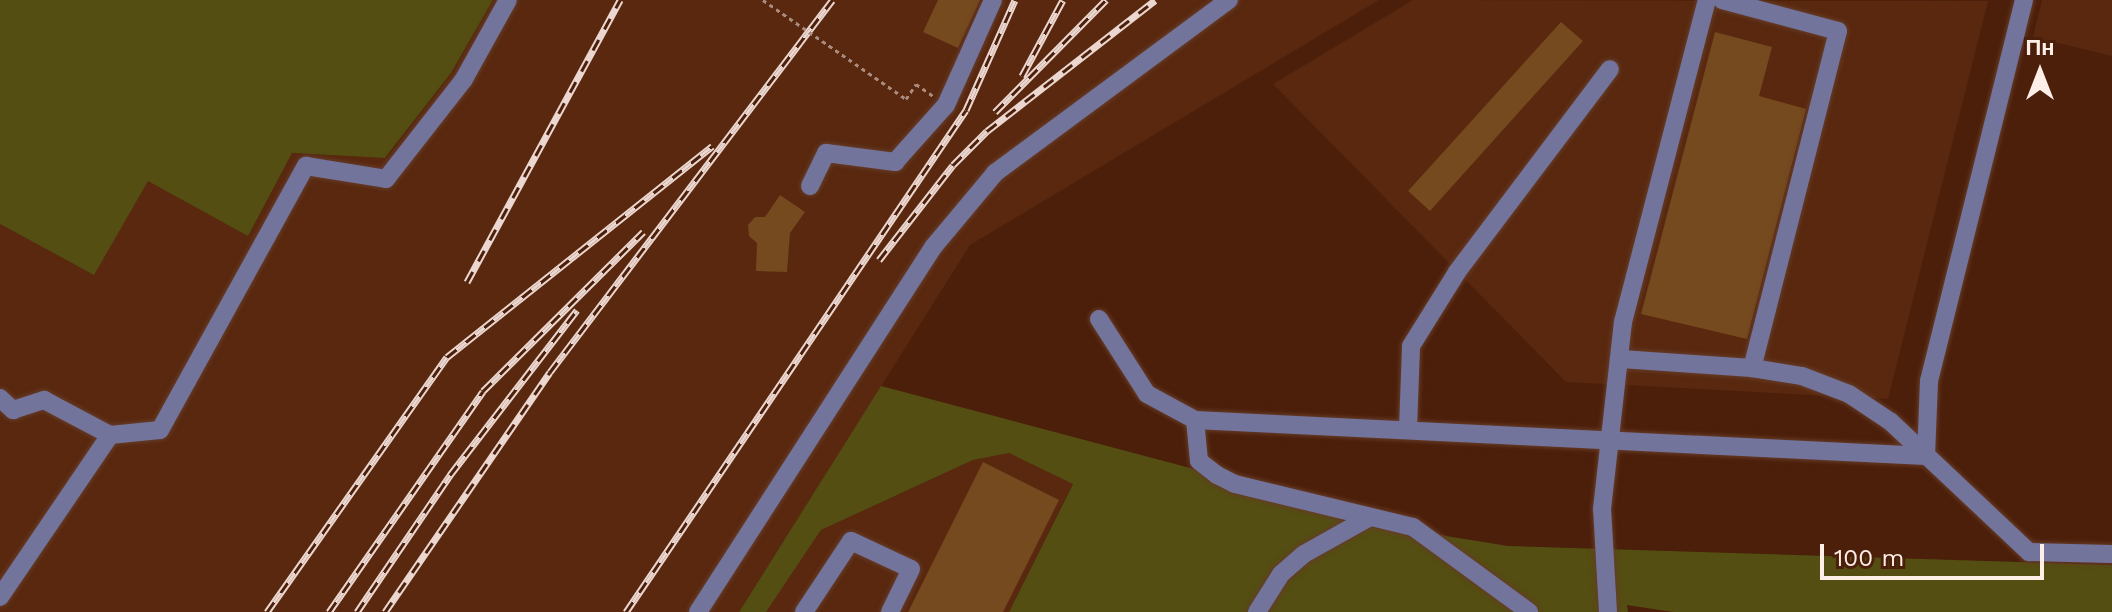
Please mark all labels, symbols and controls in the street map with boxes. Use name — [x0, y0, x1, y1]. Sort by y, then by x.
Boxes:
north arrow — [2000, 32, 2080, 112]
text: Пн — [2025, 35, 2055, 60]
scale bar — [1824, 528, 2048, 578]
text: 100 m — [1834, 544, 1904, 572]

